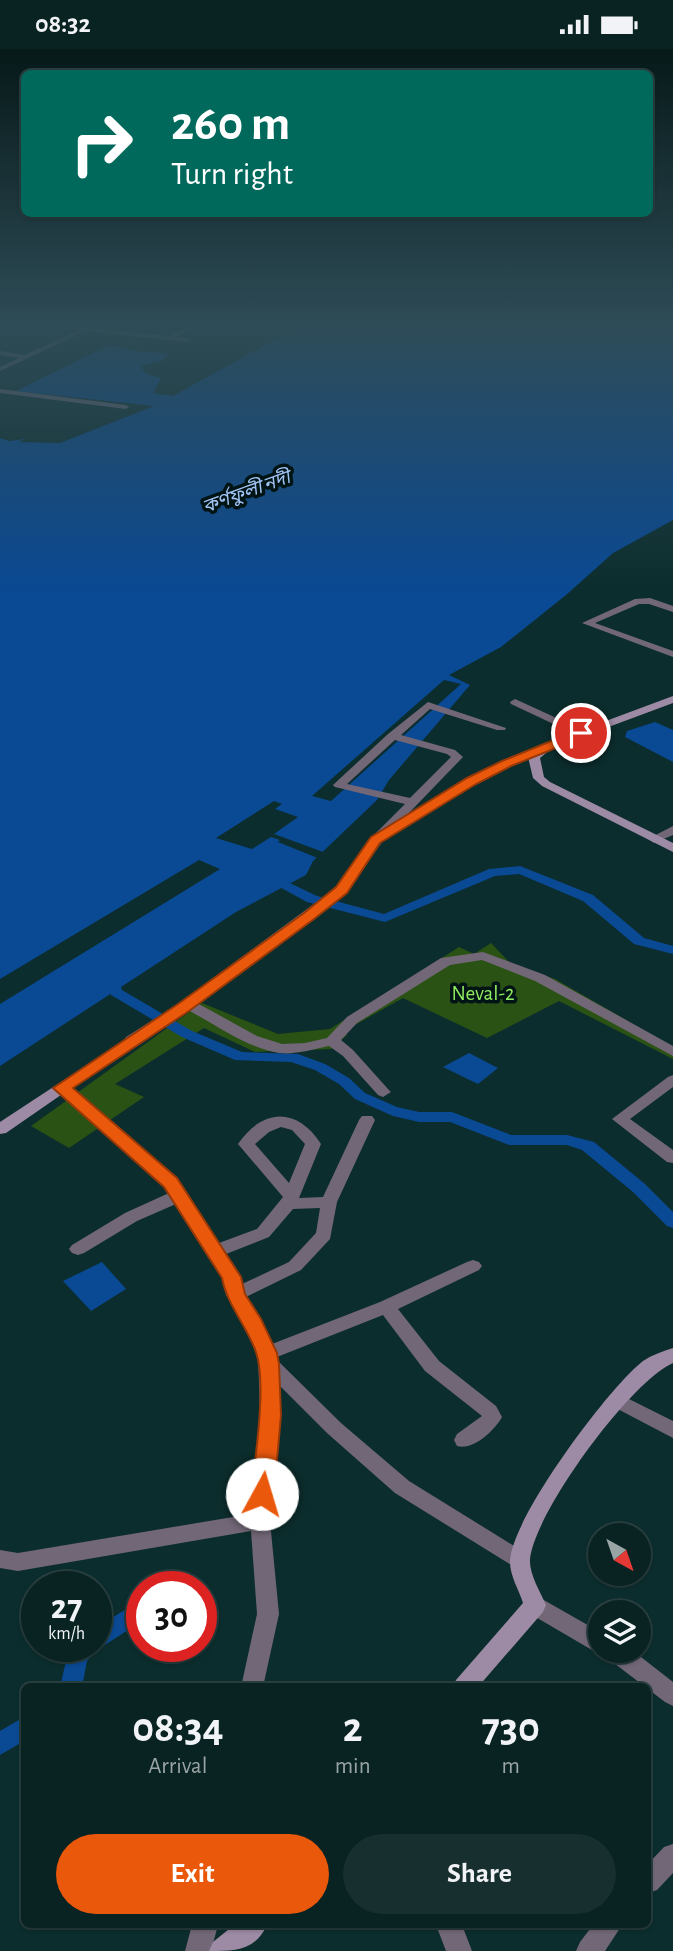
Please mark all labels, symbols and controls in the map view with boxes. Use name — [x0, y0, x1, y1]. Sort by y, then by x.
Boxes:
text: 08:32 — [35, 11, 91, 37]
icon: right — [56, 98, 147, 189]
text: 260 m — [171, 100, 290, 149]
text: Turn right — [171, 158, 293, 190]
water label: কর্ণফুলী নদী — [199, 464, 297, 518]
pin — [551, 703, 611, 763]
icon: arrive — [562, 714, 600, 752]
park label: Neval-2 — [451, 983, 515, 1004]
position arrow — [225, 1457, 299, 1531]
north arrow — [588, 1523, 651, 1585]
map controls — [588, 1523, 651, 1663]
speed limit sign: 30 — [126, 1571, 217, 1662]
text: 27 — [51, 1590, 82, 1625]
button: layers — [588, 1600, 651, 1663]
text: km/h — [48, 1625, 85, 1643]
text: 08:34 — [132, 1707, 224, 1749]
text: 2 — [343, 1707, 363, 1749]
text: 730 — [482, 1707, 540, 1749]
text: Arrival — [148, 1755, 207, 1778]
text: min — [335, 1755, 371, 1778]
text: m — [502, 1755, 520, 1778]
button: Exit — [56, 1834, 329, 1914]
button: Share — [343, 1834, 616, 1914]

